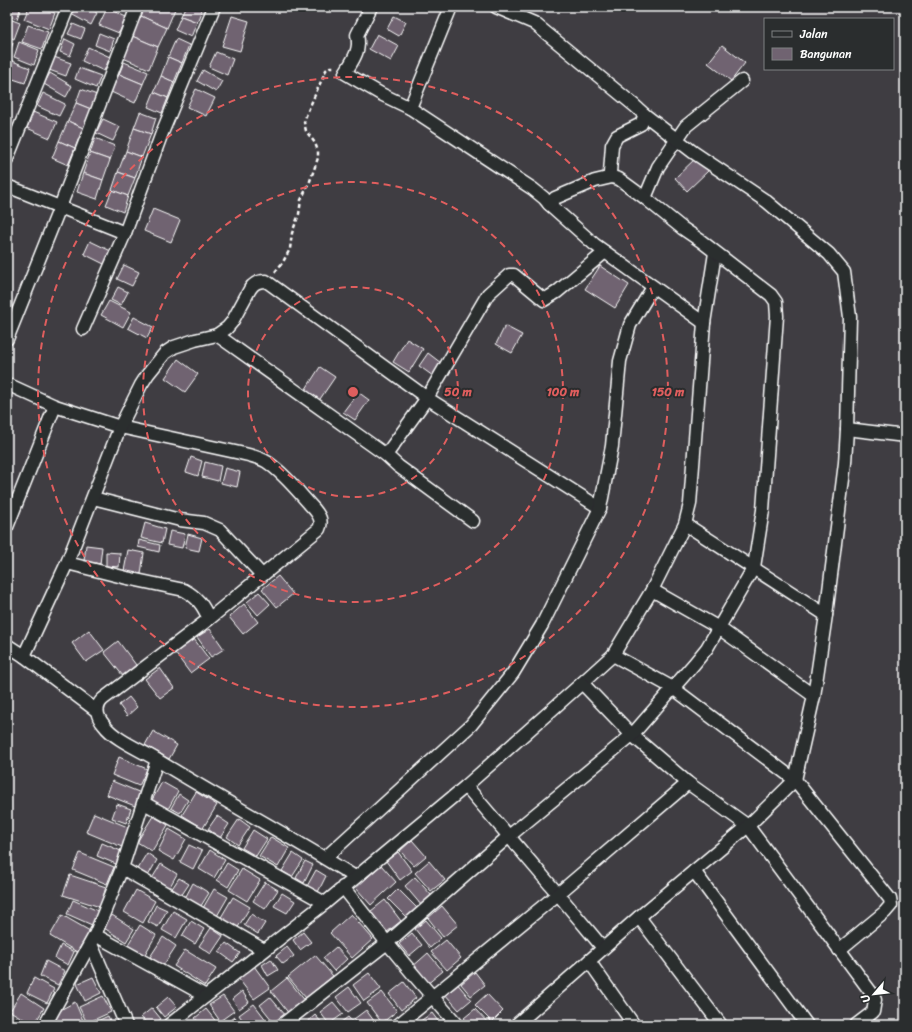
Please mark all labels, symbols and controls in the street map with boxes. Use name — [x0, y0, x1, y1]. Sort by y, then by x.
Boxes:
legend — [764, 18, 894, 70]
text: Jalan — [799, 23, 828, 45]
text: Bangunan — [800, 43, 852, 65]
text: 50 m — [444, 381, 472, 403]
text: 100 m — [547, 381, 580, 403]
text: 150 m — [652, 381, 685, 403]
centre of rings — [346, 385, 360, 399]
north arrow — [854, 974, 894, 1014]
text: U — [855, 990, 876, 1006]

